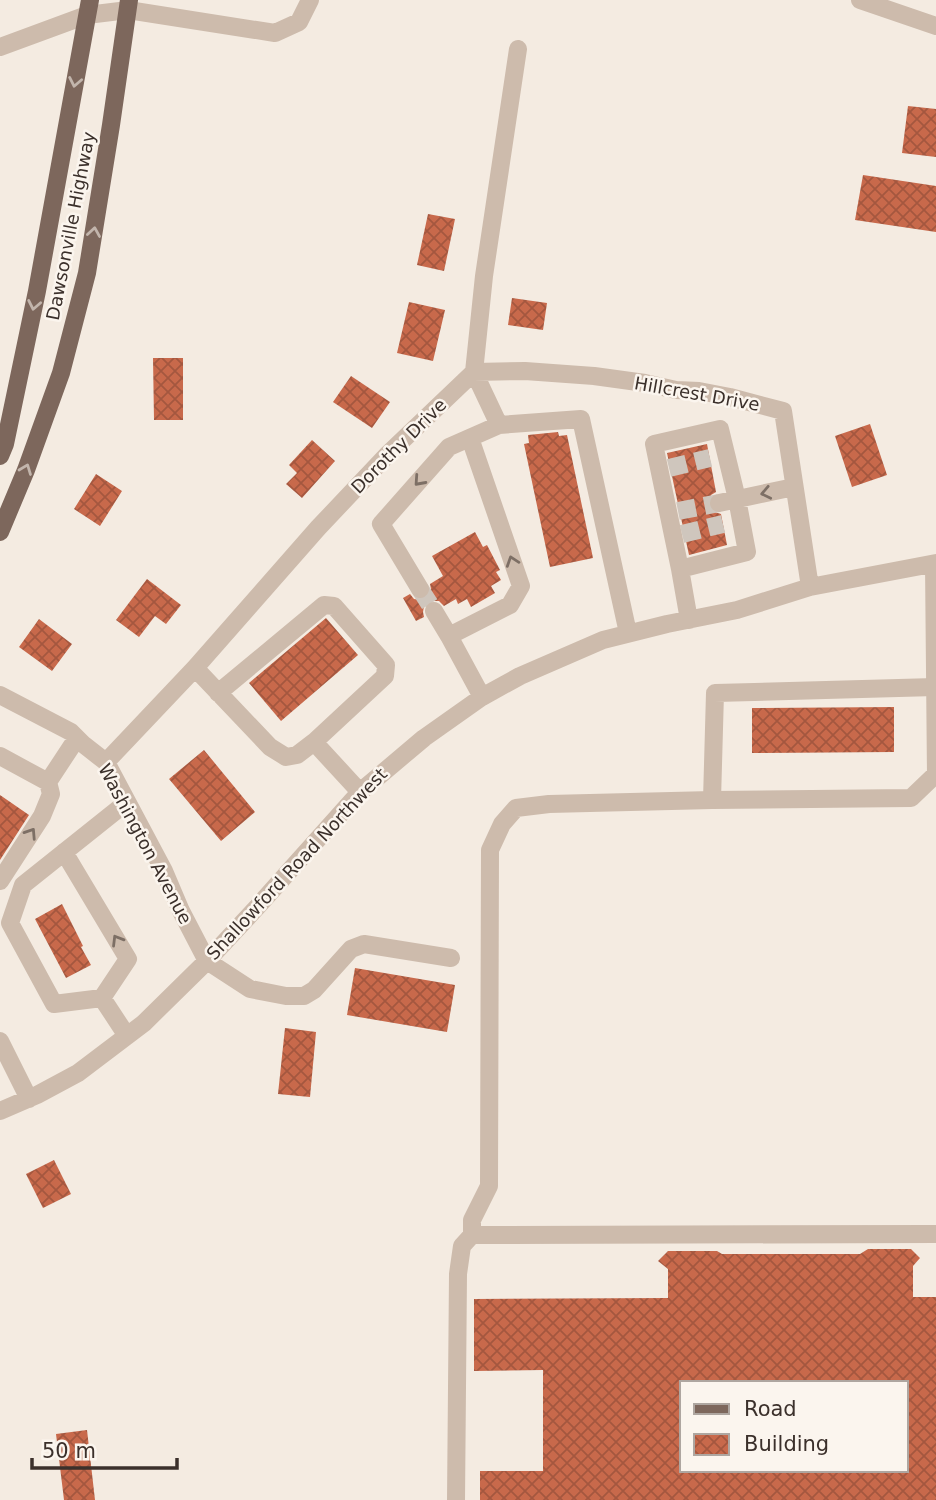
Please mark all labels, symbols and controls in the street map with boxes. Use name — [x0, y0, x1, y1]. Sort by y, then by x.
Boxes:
one-way arrow — [68, 76, 83, 88]
street label: Dawsonville Highway — [42, 130, 99, 322]
one-way arrow — [86, 226, 101, 238]
one-way arrow — [27, 299, 42, 311]
street label: Hillcrest Drive — [633, 372, 761, 415]
street label: Dorothy Drive — [347, 394, 451, 498]
one-way arrow — [18, 464, 32, 476]
one-way arrow — [415, 473, 427, 486]
one-way arrow — [760, 484, 772, 499]
one-way arrow — [506, 555, 520, 567]
street label: Washington Avenue — [94, 760, 197, 927]
street label: Shallowford Road Northwest — [202, 763, 391, 964]
one-way arrow — [23, 828, 36, 841]
one-way arrow — [112, 935, 125, 948]
legend — [680, 1381, 908, 1472]
text: Road — [744, 1397, 797, 1421]
scale bar — [32, 1426, 177, 1470]
text: Building — [744, 1432, 829, 1456]
text: 50 m — [42, 1439, 96, 1463]

